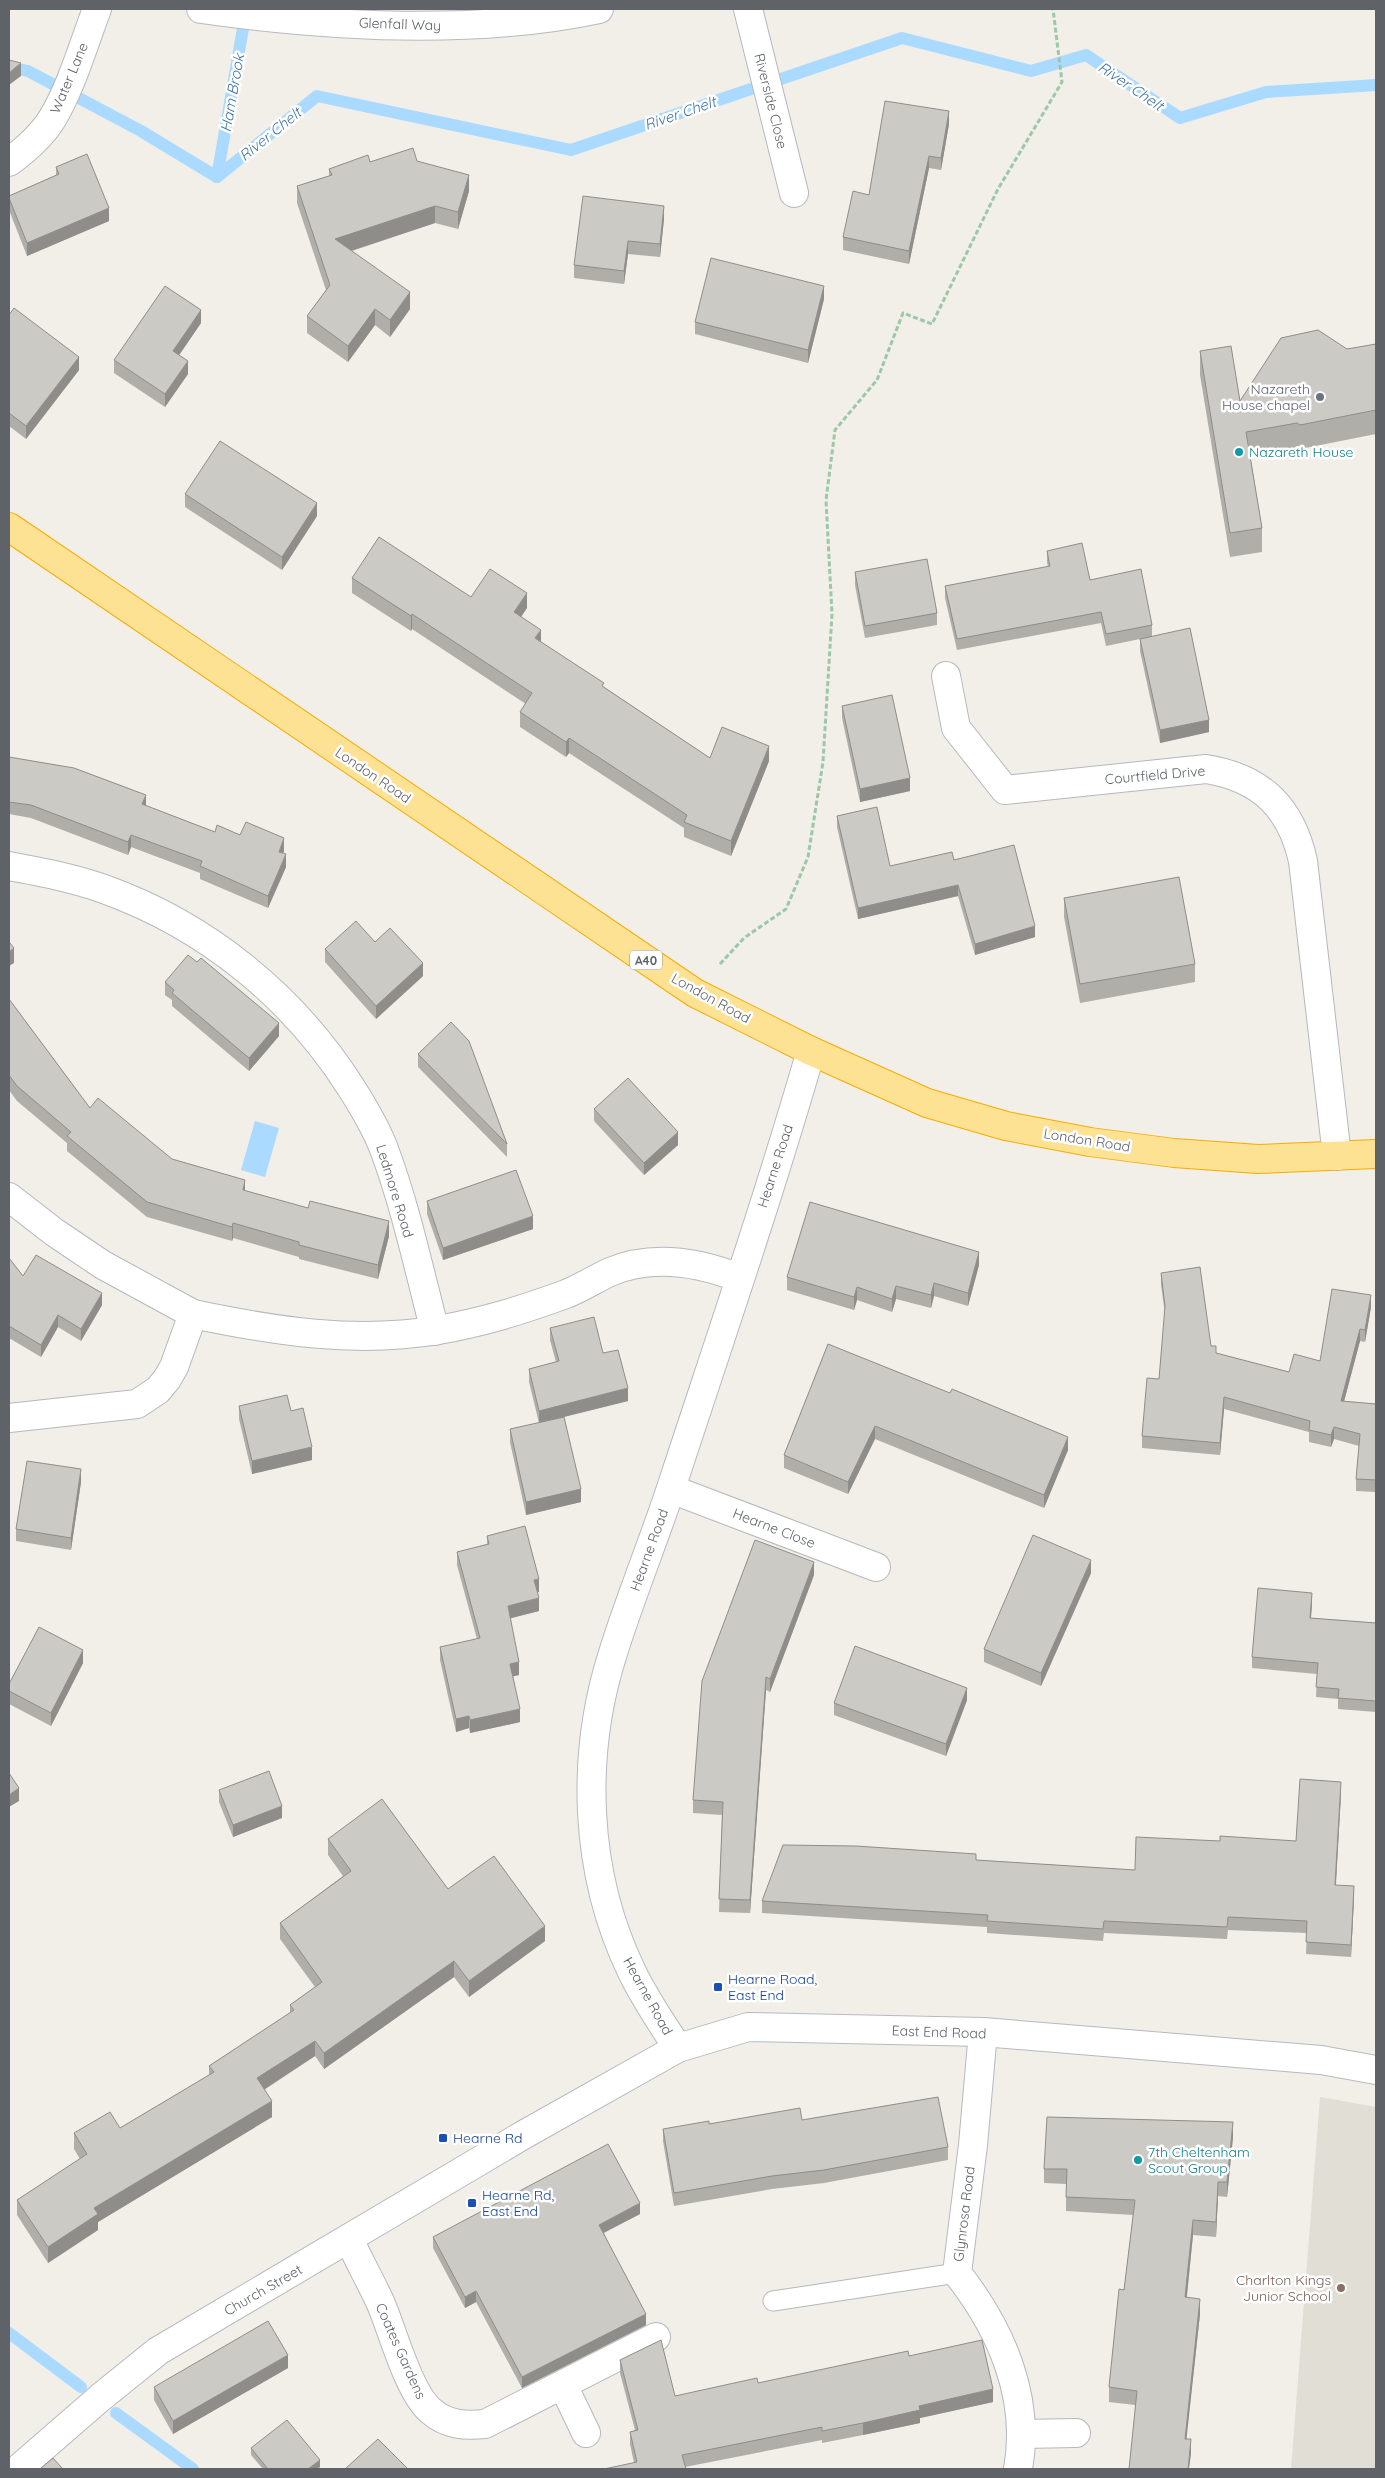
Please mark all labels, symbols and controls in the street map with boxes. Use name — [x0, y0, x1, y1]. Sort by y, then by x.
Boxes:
street label: Glenfall Way — [358, 14, 442, 34]
street label: Water Lane — [46, 40, 92, 116]
water label: Ham Brook — [216, 51, 249, 134]
street label: Riverside Close — [750, 51, 792, 151]
water label: River Chelt — [1095, 57, 1169, 116]
water label: River Chelt — [642, 91, 720, 134]
water label: River Chelt — [235, 102, 307, 165]
place label: Nazareth House chapel — [1222, 380, 1310, 414]
marker: Nazareth House chapel — [1314, 391, 1326, 403]
place label: Nazareth House — [1249, 443, 1353, 461]
marker: Nazareth House — [1233, 446, 1245, 458]
street label: London Road — [332, 743, 414, 807]
street label: Courtfield Drive — [1104, 762, 1206, 788]
road number: A40 — [630, 950, 662, 970]
street label: London Road — [668, 969, 754, 1027]
street label: Hearne Road — [753, 1122, 797, 1210]
street label: London Road — [1042, 1124, 1132, 1156]
street label: Ledmore Road — [372, 1142, 418, 1240]
street label: Hearne Close — [730, 1504, 818, 1552]
street label: Hearne Road — [626, 1506, 672, 1594]
street label: Hearne Road — [619, 1954, 677, 2038]
place label: Hearne Road, East End — [728, 1970, 817, 2004]
marker: Hearne Road, East End — [712, 1981, 724, 1993]
street label: East End Road — [891, 2021, 987, 2043]
place label: Hearne Rd — [453, 2129, 523, 2147]
marker: Hearne Rd — [437, 2132, 449, 2144]
place label: 7th Cheltenham Scout Group — [1148, 2143, 1250, 2177]
marker: 7th Cheltenham Scout Group — [1132, 2154, 1144, 2166]
street label: Glynrosa Road — [949, 2165, 979, 2263]
place label: Hearne Rd, East End — [482, 2186, 555, 2220]
marker: Hearne Rd, East End — [466, 2197, 478, 2209]
street label: Church Street — [221, 2260, 306, 2320]
place label: Charlton Kings Junior School — [1236, 2271, 1331, 2305]
marker: Charlton Kings Junior School — [1335, 2282, 1347, 2294]
street label: Coates Gardens — [372, 2300, 430, 2402]

